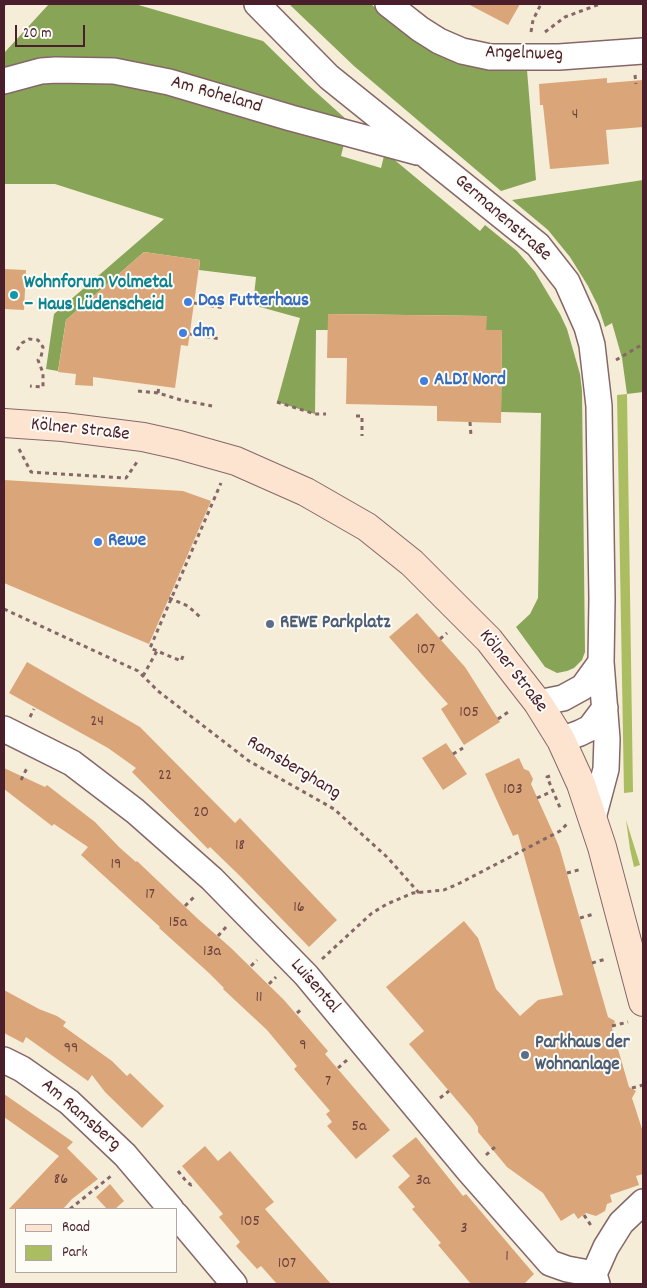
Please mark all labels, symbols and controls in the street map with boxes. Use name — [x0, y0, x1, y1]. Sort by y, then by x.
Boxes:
scale bar — [18, 15, 88, 47]
text: 20 m — [23, 23, 51, 45]
street label: Angelnweg — [485, 42, 563, 68]
street label: Am Roheland — [168, 72, 264, 120]
house number: 4 — [572, 106, 578, 126]
street label: Germanenstraße — [449, 171, 555, 267]
place label: Wohnforum Volmetal – Haus Lüdenscheid — [24, 273, 173, 317]
marker: Wohnforum Volmetal – Haus Lüdenscheid — [8, 289, 20, 301]
place label: Das Futterhaus — [198, 291, 309, 313]
marker: Das Futterhaus — [182, 296, 194, 308]
place label: dm — [193, 322, 215, 344]
marker: dm — [177, 327, 189, 339]
place label: ALDI Nord — [434, 370, 506, 392]
marker: ALDI Nord — [418, 375, 430, 387]
street label: Kölner Straße — [30, 414, 130, 448]
place label: Rewe — [108, 531, 146, 553]
marker: Rewe — [92, 536, 104, 548]
place label: REWE Parkplatz — [280, 613, 391, 635]
marker: REWE Parkplatz — [264, 618, 276, 630]
street label: Kölner Straße — [473, 626, 551, 718]
house number: 107 — [417, 641, 435, 661]
house number: 105 — [459, 704, 479, 724]
house number: 24 — [90, 713, 104, 733]
street label: Ramsberghang — [242, 732, 344, 806]
house number: 22 — [158, 767, 172, 787]
house number: 103 — [503, 781, 523, 801]
house number: 20 — [193, 804, 209, 824]
house number: 18 — [235, 837, 245, 857]
house number: 19 — [111, 856, 121, 876]
house number: 17 — [145, 886, 155, 906]
house number: 16 — [293, 899, 305, 919]
house number: 15a — [169, 914, 187, 934]
house number: 13a — [203, 943, 221, 963]
street label: Luisental — [284, 955, 344, 1019]
house number: 11 — [255, 989, 263, 1009]
place label: Parkhaus der Wohnanlage — [535, 1033, 630, 1077]
house number: 9 — [299, 1037, 307, 1057]
house number: 99 — [64, 1040, 78, 1060]
marker: Parkhaus der Wohnanlage — [519, 1049, 531, 1061]
house number: 7 — [325, 1073, 331, 1093]
street label: Am Ramsberg — [35, 1075, 125, 1157]
house number: 5a — [352, 1118, 366, 1138]
house number: 86 — [54, 1171, 68, 1191]
house number: 3a — [416, 1172, 430, 1192]
legend — [15, 1208, 178, 1273]
house number: 105 — [240, 1213, 260, 1233]
text: Road — [62, 1217, 90, 1239]
house number: 3 — [460, 1220, 468, 1240]
text: Park — [62, 1242, 88, 1264]
house number: 1 — [505, 1248, 509, 1268]
house number: 107 — [278, 1255, 296, 1275]

